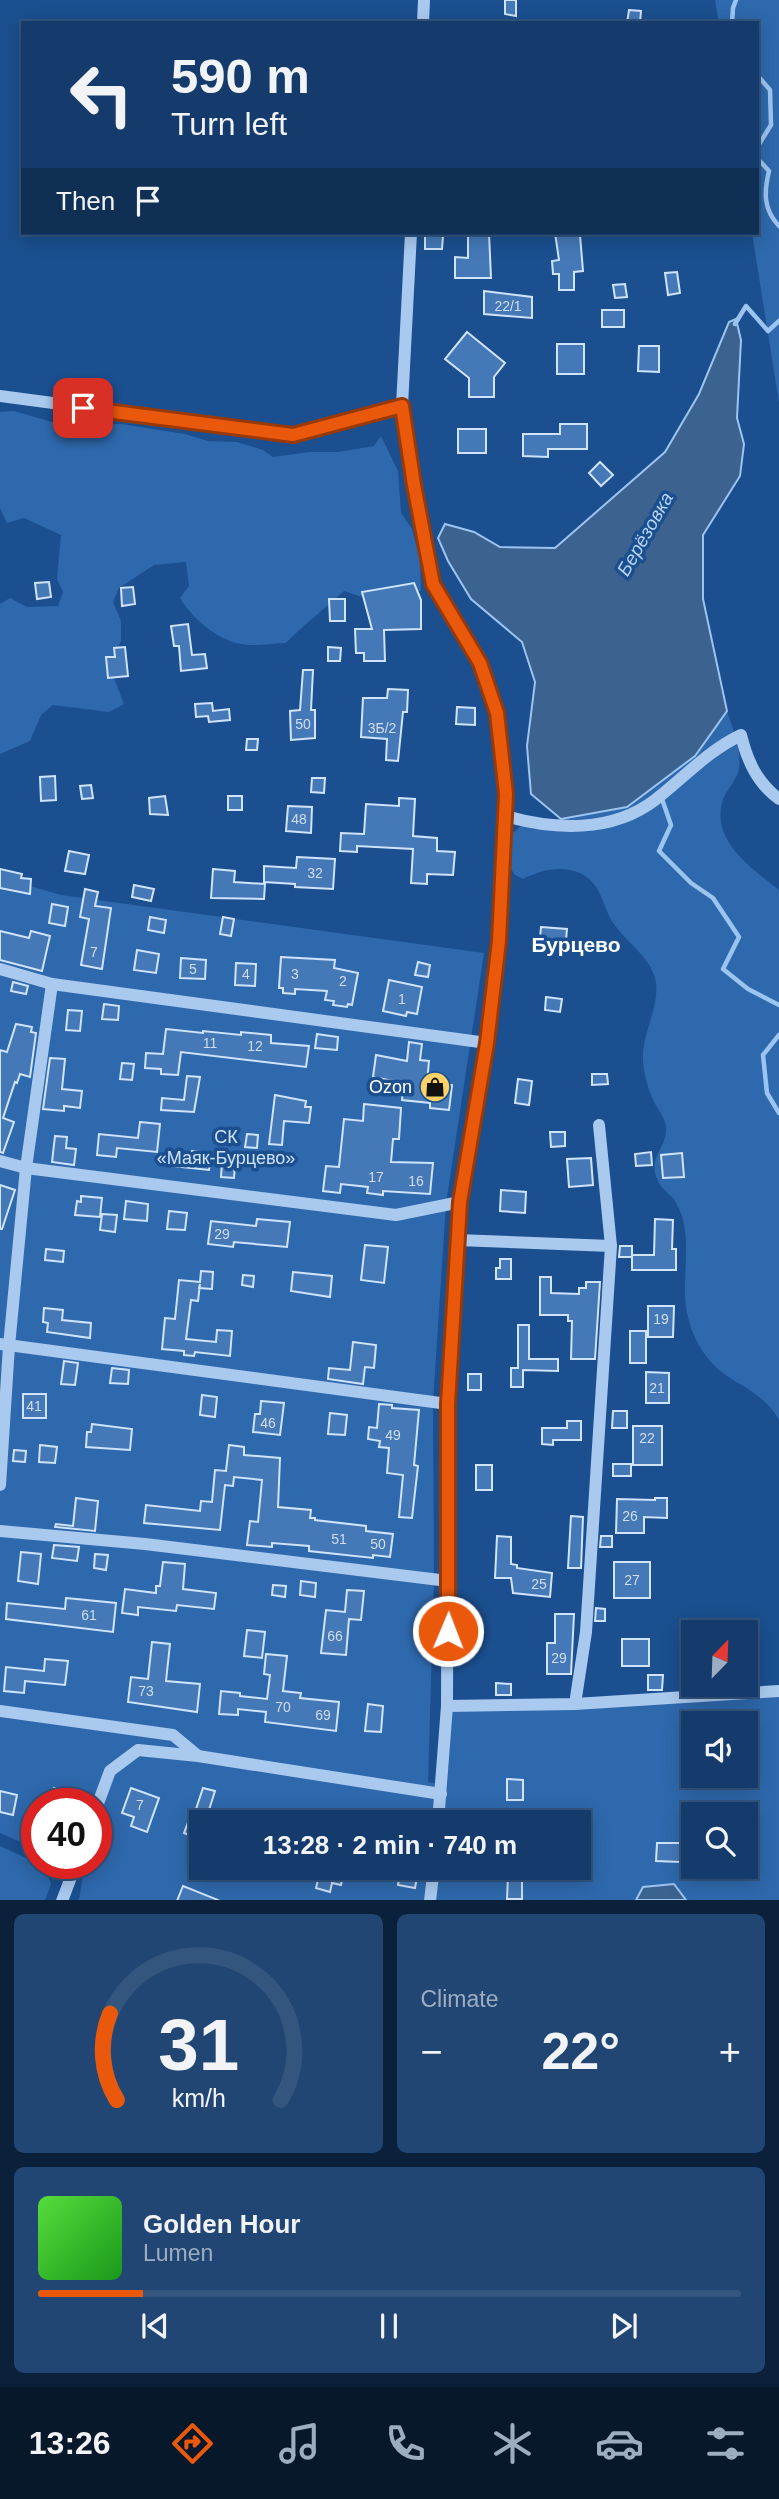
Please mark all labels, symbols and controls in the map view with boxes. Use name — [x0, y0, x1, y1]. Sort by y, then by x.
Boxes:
icon: left — [56, 49, 147, 140]
text: 590 m — [171, 49, 310, 103]
text: Turn left — [171, 106, 287, 142]
icon: arrive — [129, 182, 167, 220]
text: Then — [56, 186, 115, 216]
house number: 22/1 — [494, 298, 522, 314]
pin — [53, 378, 113, 438]
icon: arrive — [64, 389, 102, 427]
water label: Берёзовка — [613, 489, 677, 579]
house number: 50 — [295, 716, 311, 732]
house number: 3Б/2 — [368, 720, 397, 736]
house number: 48 — [291, 811, 307, 827]
house number: 32 — [307, 865, 323, 881]
district label: Бурцево — [531, 933, 621, 956]
house number: 7 — [90, 944, 98, 960]
house number: 5 — [189, 961, 197, 977]
house number: 4 — [242, 966, 250, 982]
house number: 3 — [291, 966, 299, 982]
house number: 2 — [339, 973, 347, 989]
house number: 1 — [398, 991, 406, 1007]
house number: 11 — [203, 1035, 217, 1051]
house number: 12 — [247, 1038, 263, 1054]
shop icon: Ozon — [418, 1070, 452, 1104]
place label: Ozon — [369, 1077, 412, 1097]
park label: СК «Маяк-Бурцево» — [157, 1127, 295, 1168]
house number: 17 — [368, 1169, 384, 1185]
house number: 16 — [408, 1173, 424, 1189]
house number: 29 — [214, 1226, 230, 1242]
house number: 19 — [653, 1311, 669, 1327]
house number: 21 — [649, 1380, 665, 1396]
house number: 41 — [26, 1398, 42, 1414]
house number: 46 — [260, 1415, 276, 1431]
house number: 49 — [385, 1427, 401, 1443]
house number: 22 — [639, 1430, 655, 1446]
house number: 26 — [622, 1508, 638, 1524]
house number: 51 — [331, 1531, 347, 1547]
house number: 50 — [370, 1536, 386, 1552]
house number: 27 — [624, 1572, 640, 1588]
house number: 25 — [531, 1576, 547, 1592]
position arrow — [411, 1594, 485, 1668]
house number: 61 — [81, 1607, 97, 1623]
north arrow — [681, 1620, 758, 1698]
map controls — [681, 1620, 758, 1879]
house number: 66 — [327, 1628, 343, 1644]
house number: 29 — [551, 1650, 567, 1666]
house number: 73 — [138, 1683, 154, 1699]
house number: 70 — [275, 1699, 291, 1715]
house number: 69 — [315, 1707, 331, 1723]
button: sound — [681, 1711, 758, 1788]
speed limit sign: 40 — [21, 1788, 112, 1879]
house number: 7 — [136, 1797, 144, 1813]
button: search — [681, 1802, 758, 1879]
text: 13:28 · 2 min · 740 m — [263, 1830, 517, 1860]
text: Climate — [421, 1986, 498, 2012]
text: 31 — [158, 2004, 239, 2085]
text: 22° — [541, 2022, 620, 2080]
text: − — [421, 2031, 443, 2073]
text: + — [719, 2031, 741, 2073]
text: km/h — [171, 2083, 225, 2111]
text: Golden Hour — [143, 2209, 300, 2239]
text: Lumen — [143, 2240, 213, 2266]
icon: previous — [136, 2307, 174, 2345]
icon: pause — [370, 2307, 408, 2345]
icon: next — [605, 2307, 643, 2345]
icon: directions — [168, 2419, 217, 2468]
icon: music — [275, 2419, 324, 2468]
icon: phone — [381, 2419, 430, 2468]
icon: climate — [488, 2419, 537, 2468]
icon: car — [595, 2419, 644, 2468]
icon: filters — [701, 2419, 750, 2468]
text: 13:26 — [29, 2425, 111, 2461]

